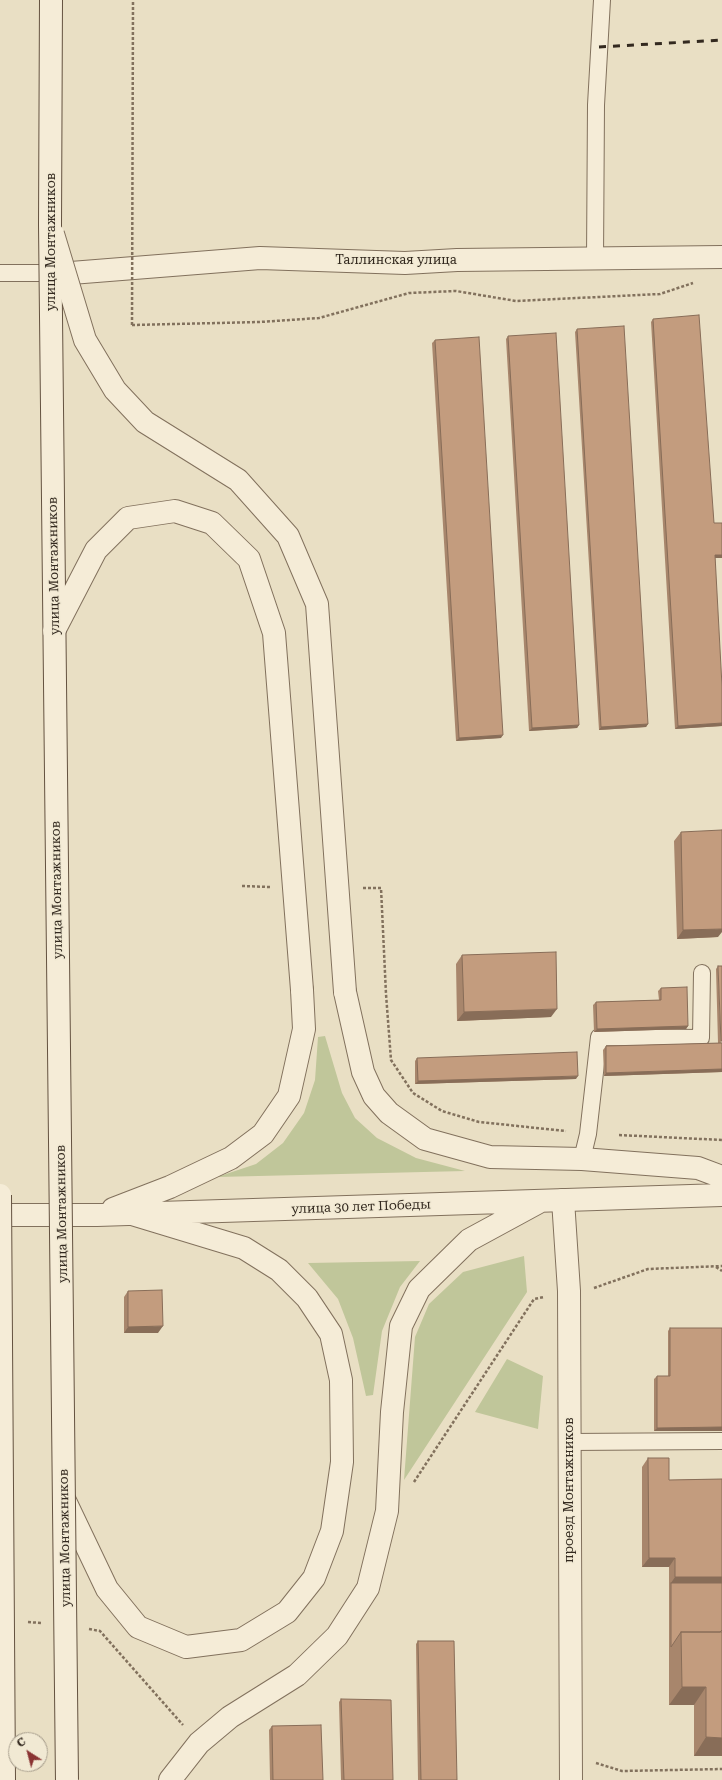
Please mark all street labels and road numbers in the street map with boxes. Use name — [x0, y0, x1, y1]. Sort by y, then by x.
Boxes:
street label: улица Монтажников — [43, 173, 59, 311]
street label: Таллинская улица — [335, 252, 457, 268]
street label: улица Монтажников — [45, 497, 63, 635]
street label: улица Монтажников — [48, 821, 66, 959]
street label: улица Монтажников — [53, 1145, 71, 1283]
street label: улица 30 лет Победы — [291, 1197, 431, 1217]
street label: проезд Монтажников — [561, 1417, 577, 1563]
street label: улица Монтажников — [56, 1469, 74, 1607]

